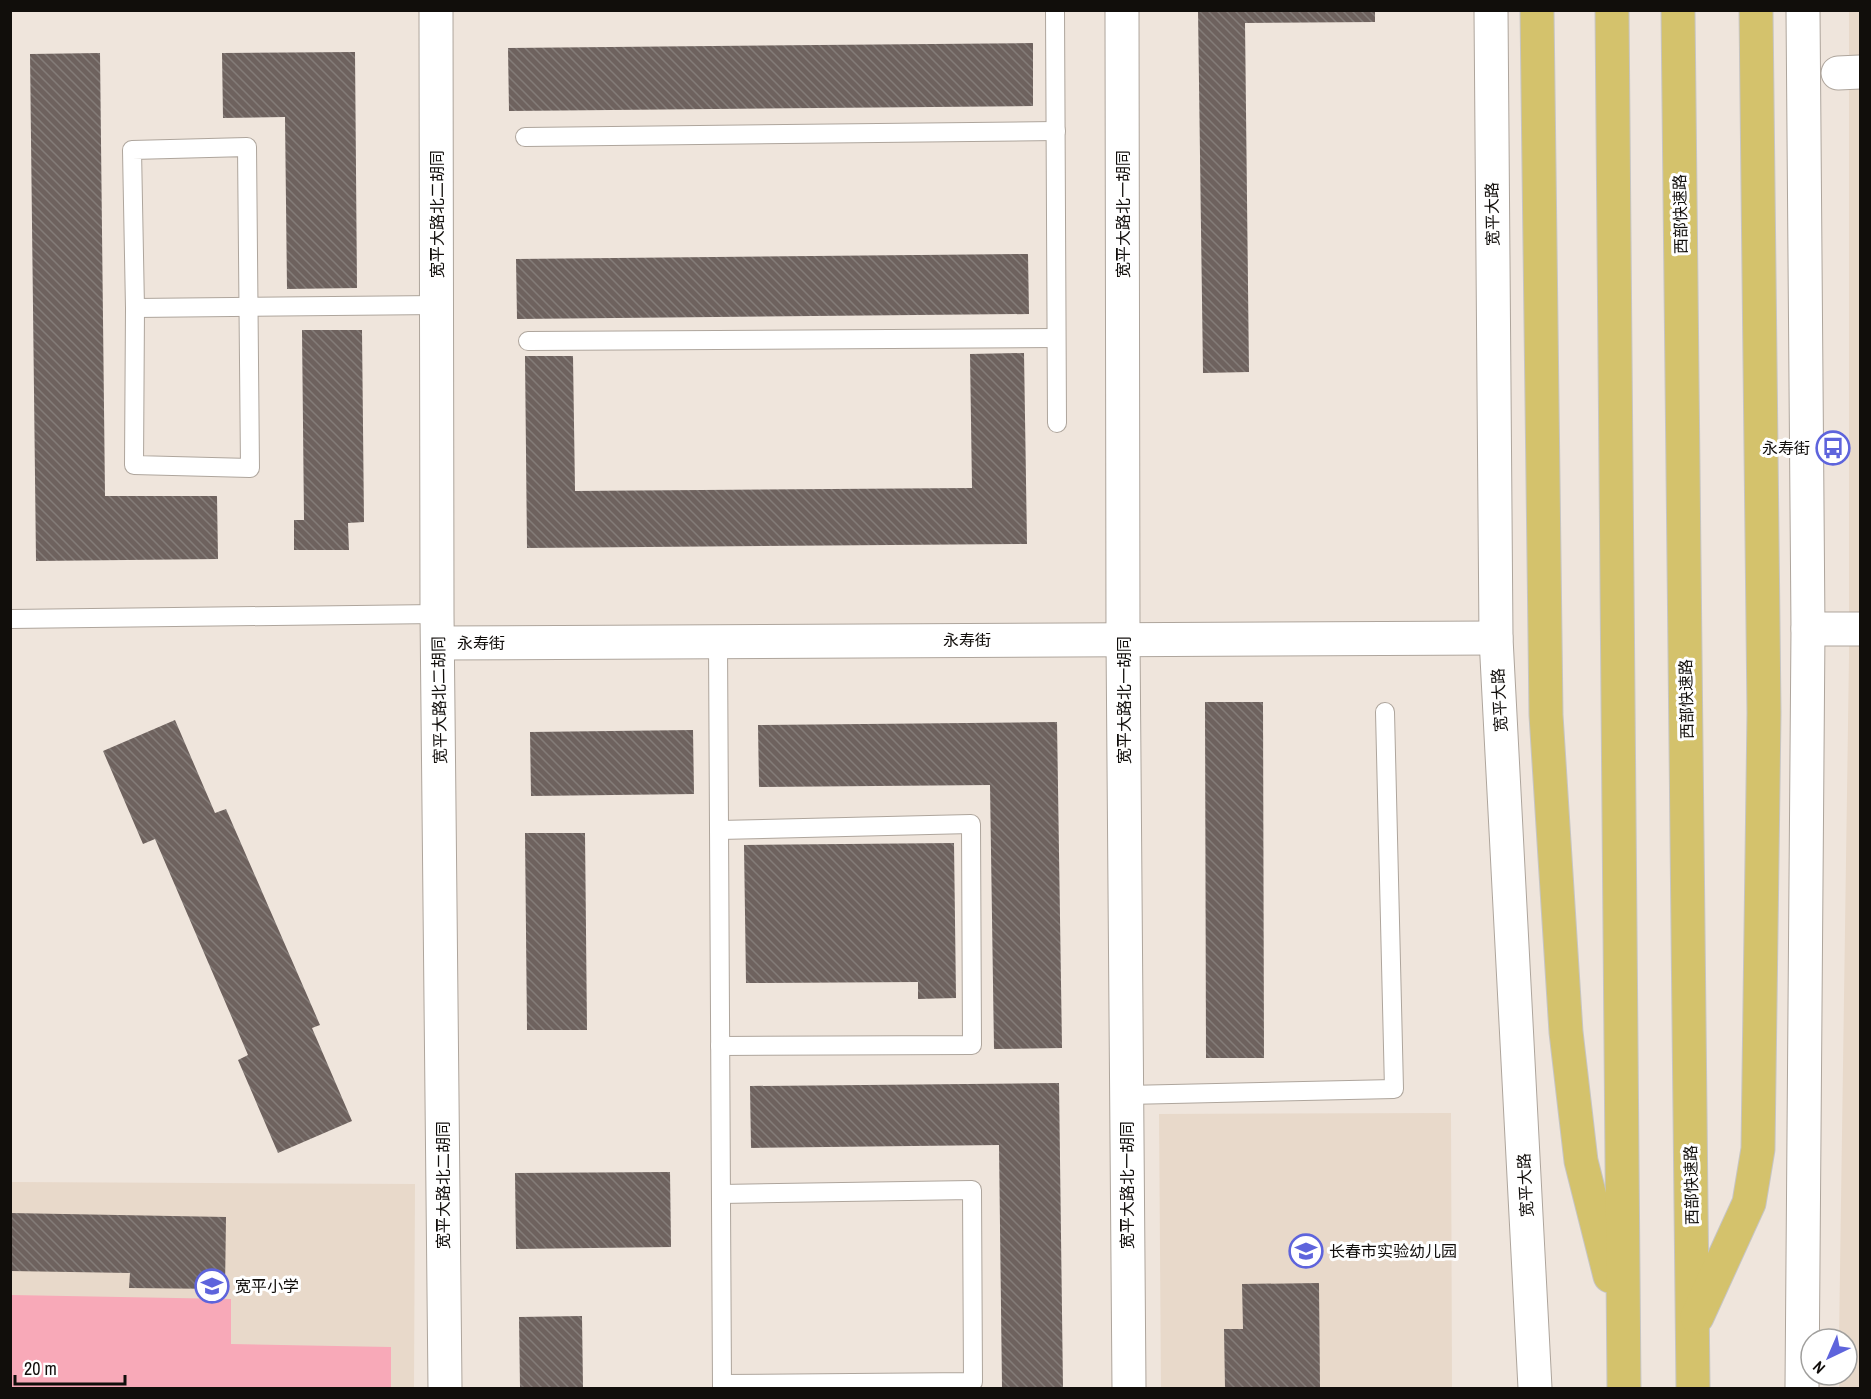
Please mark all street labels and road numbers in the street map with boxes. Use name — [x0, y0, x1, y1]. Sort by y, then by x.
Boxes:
street label: 宽平大路北二胡同 — [426, 150, 448, 278]
street label: 宽平大路北一胡同 — [1112, 150, 1134, 278]
street label: 西部快速路 — [1668, 174, 1692, 254]
street label: 宽平大路 — [1480, 182, 1504, 246]
street label: 永寿街 — [943, 629, 991, 651]
street label: 永寿街 — [457, 632, 505, 654]
street label: 宽平大路北二胡同 — [427, 636, 451, 764]
street label: 宽平大路北一胡同 — [1113, 636, 1135, 764]
street label: 西部快速路 — [1674, 659, 1698, 739]
street label: 宽平大路 — [1486, 667, 1512, 733]
street label: 宽平大路北二胡同 — [432, 1121, 454, 1249]
street label: 宽平大路北一胡同 — [1116, 1121, 1138, 1249]
street label: 西部快速路 — [1679, 1145, 1703, 1225]
street label: 宽平大路 — [1512, 1152, 1538, 1218]

